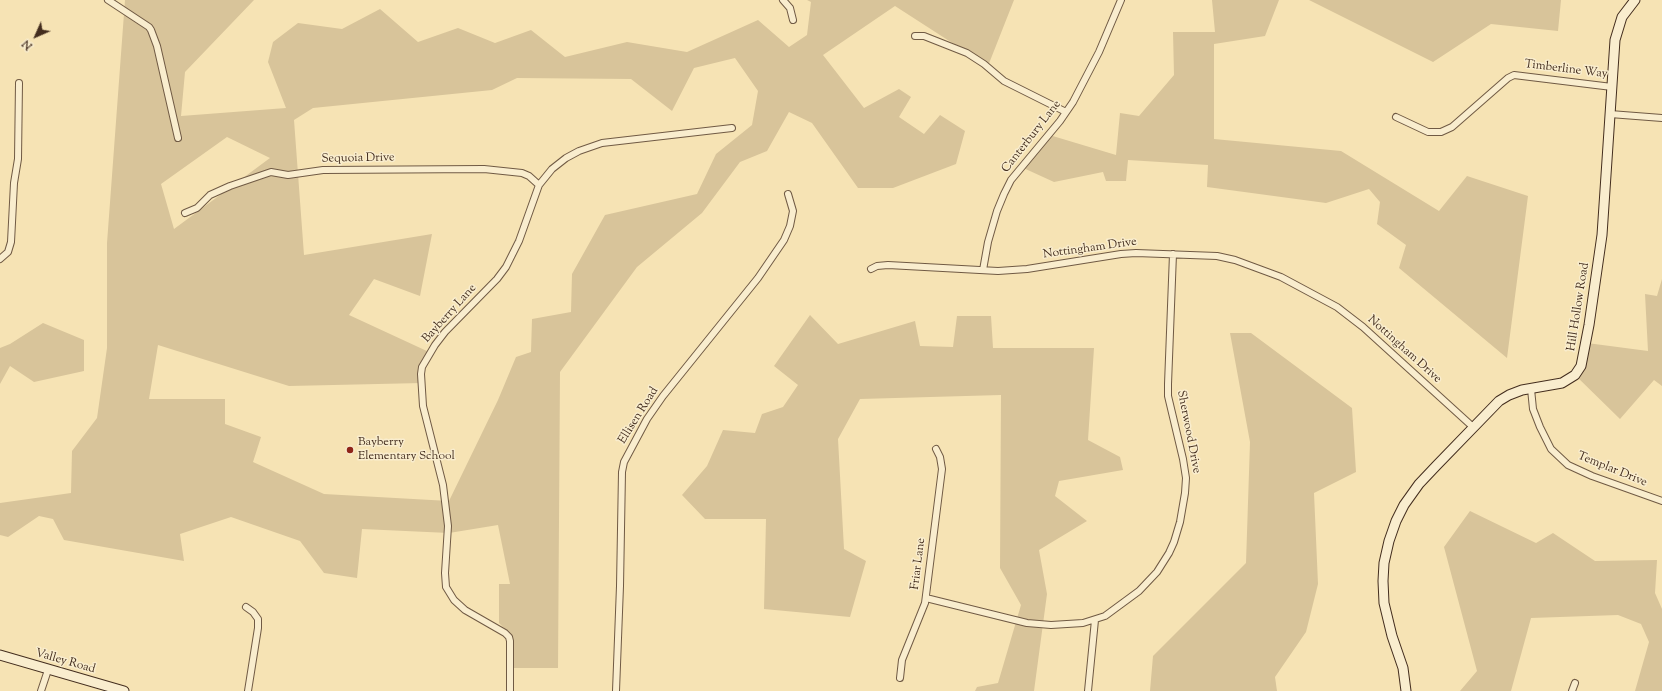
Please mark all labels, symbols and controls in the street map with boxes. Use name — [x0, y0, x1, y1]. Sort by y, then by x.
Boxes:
north arrow — [16, 16, 56, 56]
text: N — [19, 36, 36, 53]
street label: Timberline Way — [1524, 58, 1608, 82]
street label: Canterbury Lane — [999, 98, 1065, 176]
street label: Sequoia Drive — [321, 151, 395, 167]
street label: Nottingham Drive — [1042, 235, 1138, 263]
street label: Hill Hollow Road — [1565, 262, 1593, 352]
street label: Bayberry Lane — [420, 282, 480, 346]
street label: Nottingham Drive — [1364, 313, 1444, 387]
street label: Ellisen Road — [616, 385, 662, 447]
street label: Sherwood Drive — [1173, 389, 1203, 475]
place label: Bayberry Elementary School — [358, 436, 455, 464]
marker: Bayberry Elementary School — [345, 445, 355, 455]
street label: Templar Drive — [1575, 449, 1649, 491]
street label: Friar Lane — [909, 537, 929, 591]
street label: Valley Road — [33, 647, 97, 677]

